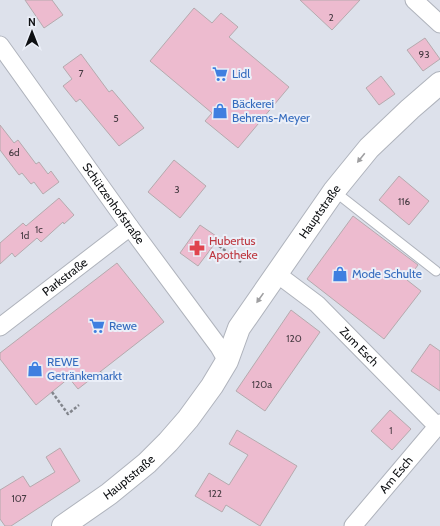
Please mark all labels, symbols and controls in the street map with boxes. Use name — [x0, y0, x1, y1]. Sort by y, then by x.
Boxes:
house number: 2 — [328, 11, 334, 24]
north arrow — [12, 12, 52, 52]
text: N — [28, 15, 36, 29]
house number: 93 — [418, 48, 430, 61]
supermarket icon: Lidl — [211, 65, 229, 83]
place label: Lidl — [232, 66, 250, 81]
house number: 7 — [78, 67, 84, 80]
place label: Bäckerei Behrens-Meyer — [232, 96, 310, 125]
shop icon: Bäckerei Behrens-Meyer — [211, 102, 229, 120]
house number: 5 — [113, 112, 119, 125]
house number: 6d — [8, 146, 20, 159]
one-way arrow — [356, 153, 365, 164]
street label: Schützenhofstraße — [80, 160, 148, 247]
street label: Hauptstraße — [295, 181, 343, 241]
house number: 3 — [174, 183, 180, 196]
house number: 116 — [398, 195, 410, 208]
house number: 1c — [35, 223, 43, 236]
house number: 1d — [21, 229, 29, 242]
place label: Hubertus Apotheke — [209, 233, 258, 262]
pharmacy icon: Hubertus Apotheke — [188, 239, 206, 257]
street label: Parkstraße — [39, 254, 90, 299]
shop icon: Mode Schulte — [331, 265, 349, 283]
place label: Mode Schulte — [352, 266, 422, 281]
one-way arrow — [256, 292, 264, 303]
supermarket icon: Rewe — [88, 317, 106, 335]
place label: Rewe — [109, 318, 137, 333]
street label: Zum Esch — [337, 324, 382, 369]
house number: 120 — [286, 332, 302, 345]
place label: REWE Getränkemarkt — [47, 354, 122, 383]
shop icon: REWE Getränkemarkt — [26, 360, 44, 378]
house number: 120a — [252, 378, 272, 391]
house number: 1 — [389, 424, 393, 437]
street label: Hauptstraße — [100, 452, 158, 503]
street label: Am Esch — [376, 453, 416, 496]
house number: 122 — [208, 487, 222, 500]
house number: 107 — [11, 492, 27, 505]

